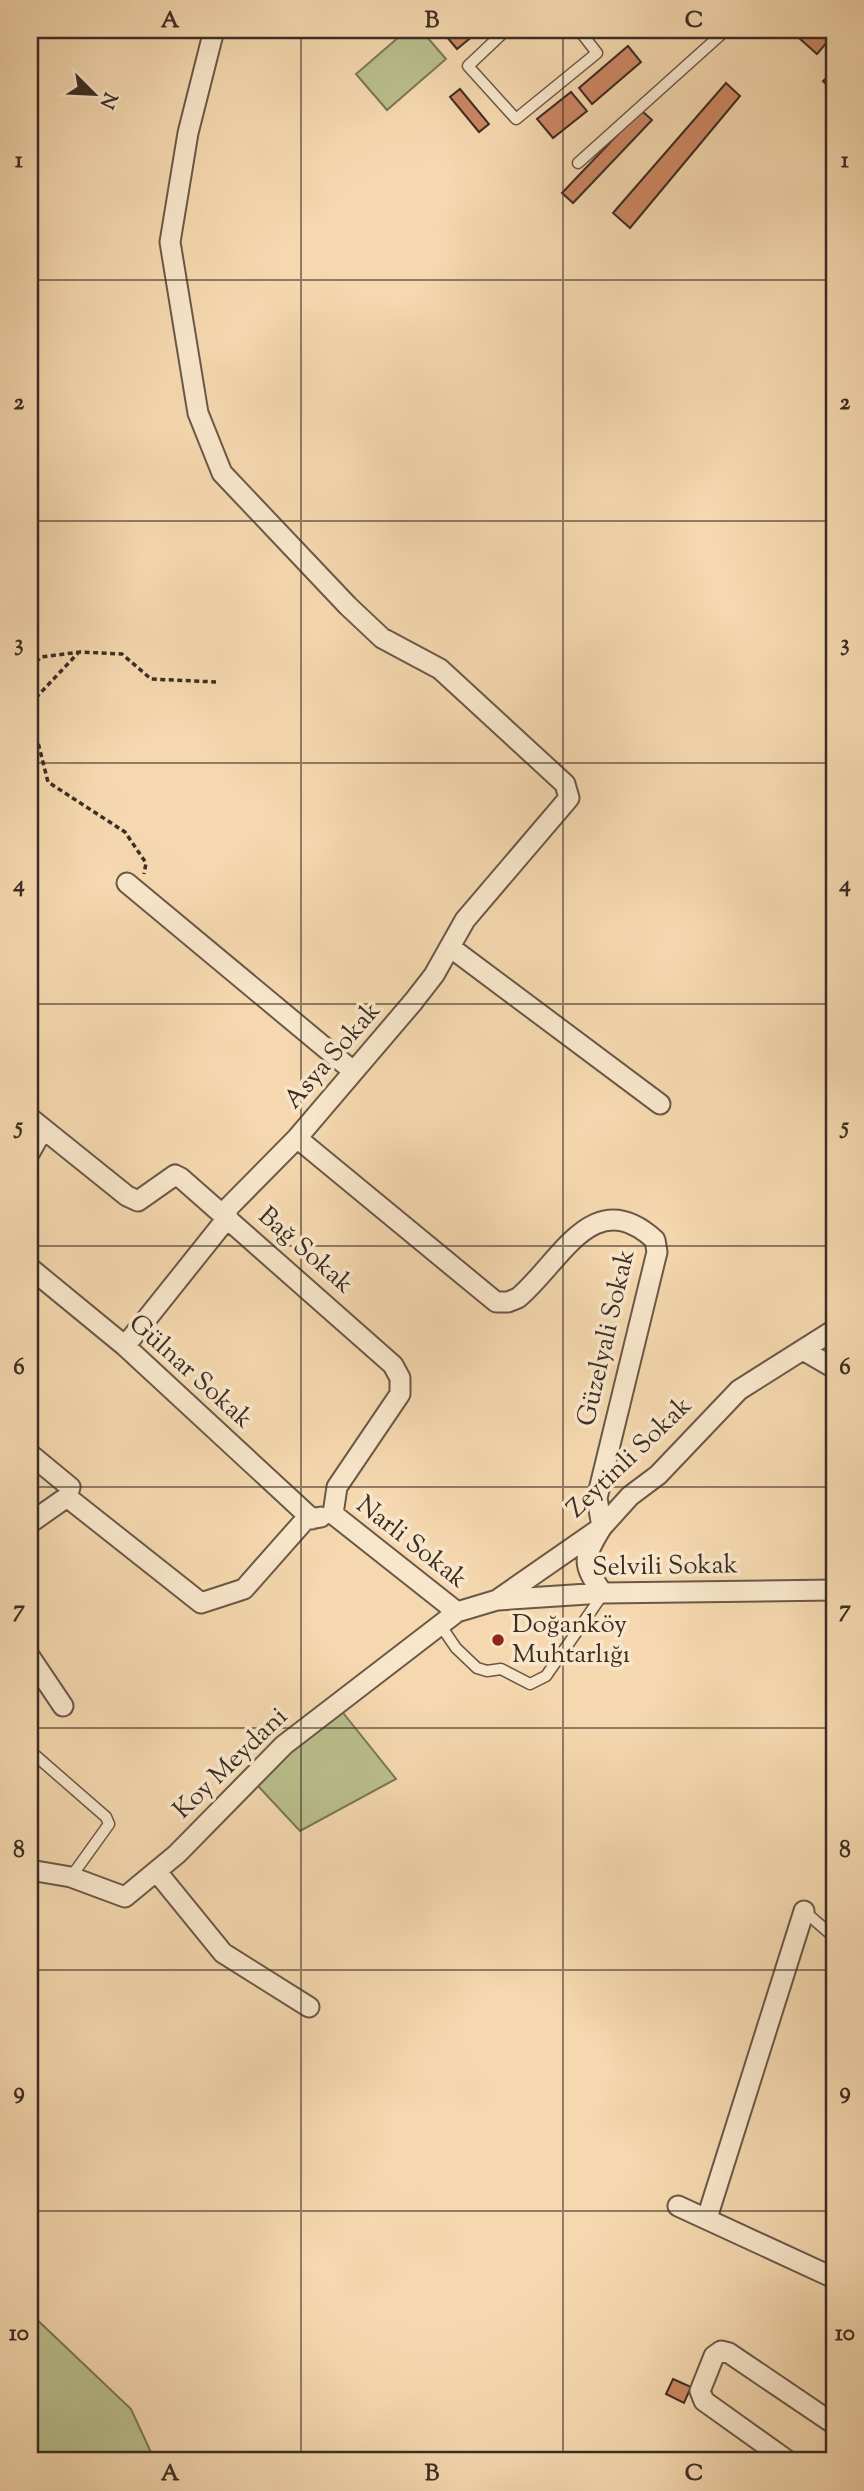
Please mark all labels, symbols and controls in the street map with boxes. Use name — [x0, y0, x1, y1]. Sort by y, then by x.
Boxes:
text: A — [161, 5, 180, 38]
text: B — [425, 5, 440, 38]
text: C — [685, 5, 703, 38]
north arrow — [60, 60, 130, 130]
text: N — [92, 87, 123, 112]
text: 1 — [15, 145, 23, 178]
text: 1 — [841, 145, 849, 178]
text: 2 — [14, 387, 25, 420]
text: 2 — [840, 387, 851, 420]
text: 3 — [14, 628, 24, 661]
text: 3 — [840, 628, 850, 661]
text: 4 — [12, 869, 25, 902]
text: 4 — [838, 869, 851, 902]
street label: Asya Sokak — [276, 994, 390, 1118]
text: 5 — [13, 1111, 23, 1144]
text: 5 — [839, 1111, 849, 1144]
street label: Bağ Sokak — [249, 1199, 361, 1303]
street label: Güzelyali Sokak — [569, 1246, 645, 1430]
street label: Gülnar Sokak — [120, 1306, 260, 1438]
text: 6 — [13, 1352, 25, 1385]
text: 6 — [839, 1352, 851, 1385]
street label: Zeytinli Sokak — [559, 1389, 701, 1527]
street label: Narli Sokak — [348, 1488, 474, 1598]
street label: Selvili Sokak — [592, 1547, 738, 1587]
text: 7 — [13, 1594, 25, 1627]
text: 7 — [839, 1594, 851, 1627]
place label: Doğanköy Muhtarlığı — [512, 1607, 630, 1674]
marker: Doğanköy Muhtarlığı — [490, 1632, 506, 1648]
street label: Koy Meydani — [165, 1700, 297, 1828]
text: 8 — [13, 1835, 25, 1868]
text: 8 — [839, 1835, 851, 1868]
text: 9 — [13, 2076, 25, 2109]
text: 9 — [839, 2076, 851, 2109]
text: 10 — [9, 2318, 29, 2351]
text: 10 — [835, 2318, 855, 2351]
text: A — [161, 2458, 180, 2491]
text: B — [425, 2458, 440, 2491]
text: C — [685, 2458, 703, 2491]

